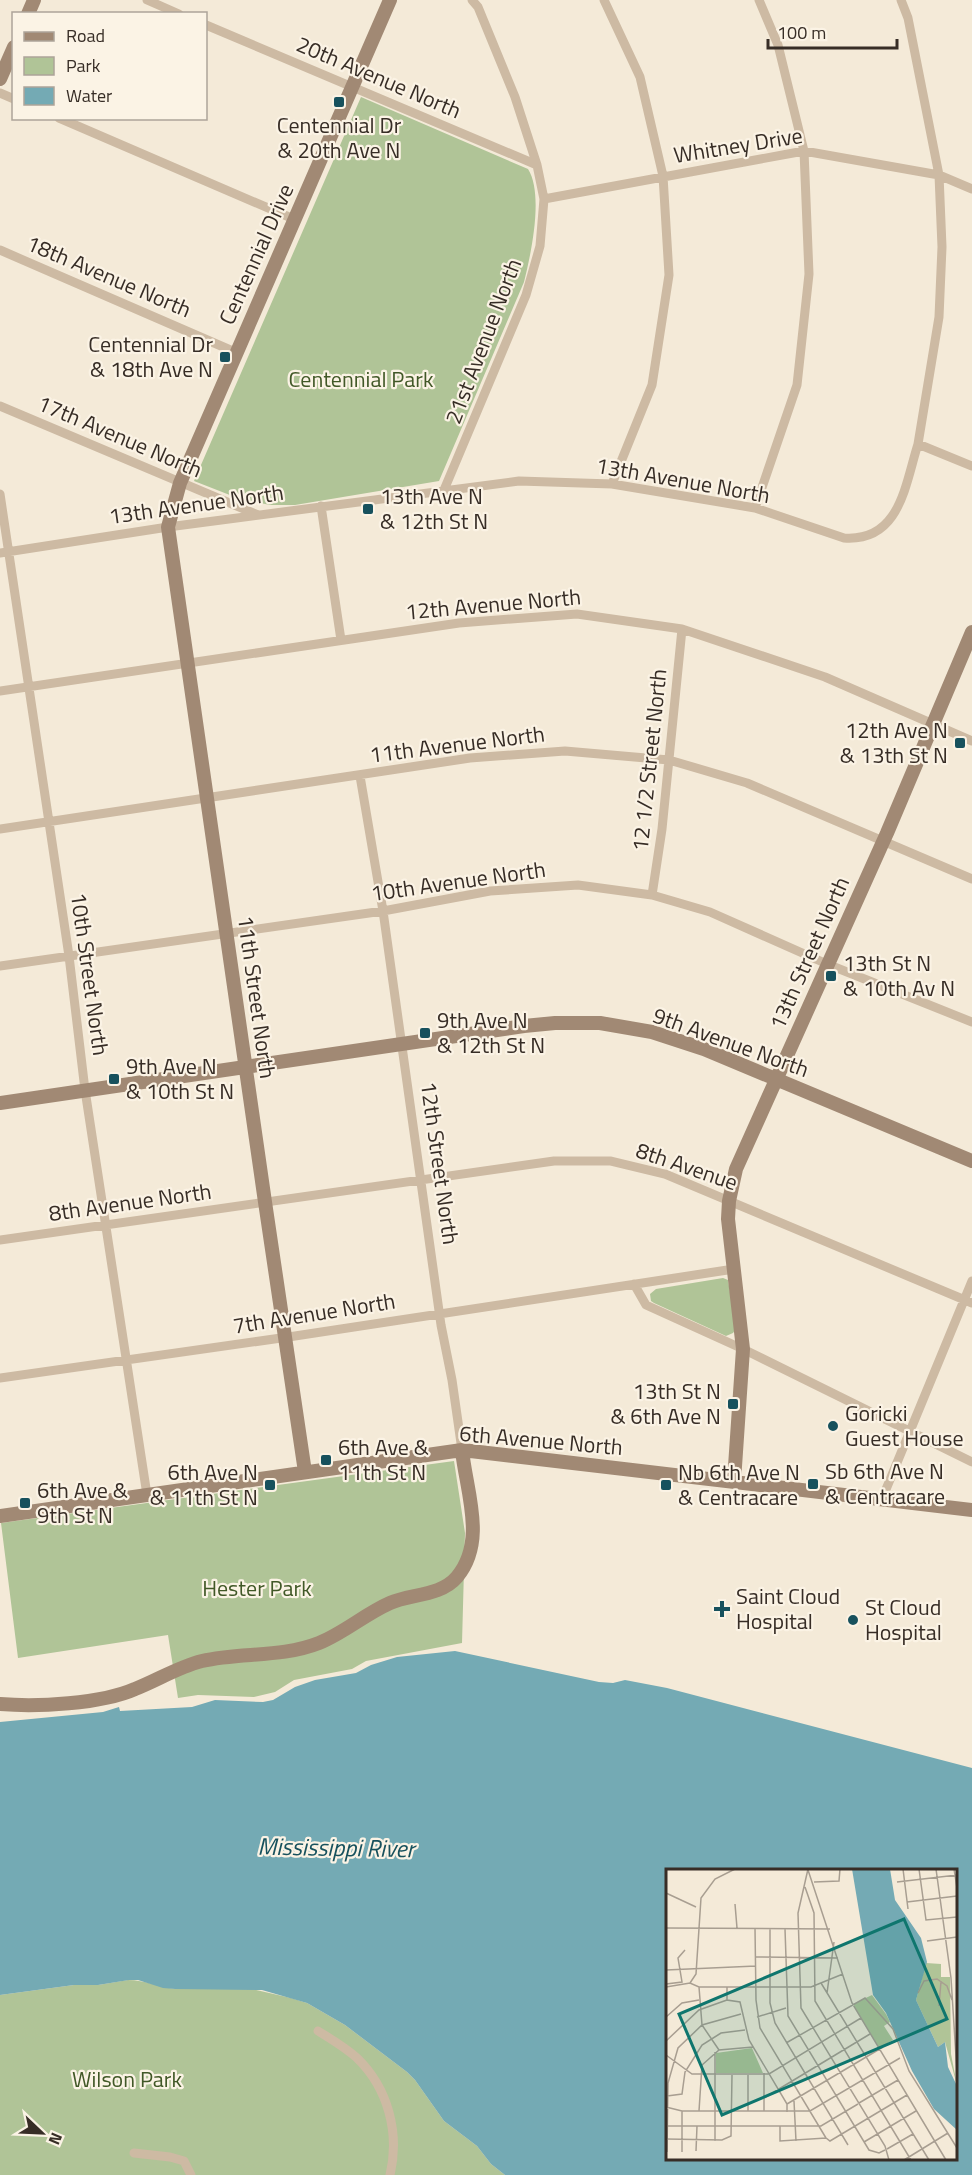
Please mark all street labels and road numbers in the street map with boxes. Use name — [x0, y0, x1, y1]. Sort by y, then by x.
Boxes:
street label: 20th Avenue North — [291, 27, 467, 127]
street label: Whitney Drive — [671, 118, 805, 172]
street label: Centennial Drive — [210, 178, 302, 330]
street label: 18th Avenue North — [21, 226, 197, 326]
street label: 21st Avenue North — [436, 253, 530, 429]
street label: 17th Avenue North — [32, 386, 208, 486]
street label: 13th Avenue North — [593, 448, 773, 512]
street label: 13th Avenue North — [106, 475, 286, 533]
street label: 12th Avenue North — [404, 579, 582, 629]
street label: 12 1/2 Street North — [623, 667, 675, 853]
street label: 11th Avenue North — [367, 716, 547, 772]
street label: 10th Avenue North — [368, 852, 548, 910]
street label: 13th Street North — [760, 871, 858, 1035]
street label: 10th Street North — [62, 890, 118, 1058]
street label: 11th Street North — [229, 913, 285, 1081]
street label: 9th Avenue North — [648, 998, 814, 1086]
street label: 12th Street North — [412, 1079, 468, 1247]
street label: 8th Avenue — [632, 1133, 742, 1199]
street label: 8th Avenue North — [46, 1174, 214, 1230]
street label: 7th Avenue North — [230, 1283, 398, 1343]
street label: 6th Avenue North — [458, 1416, 624, 1464]

